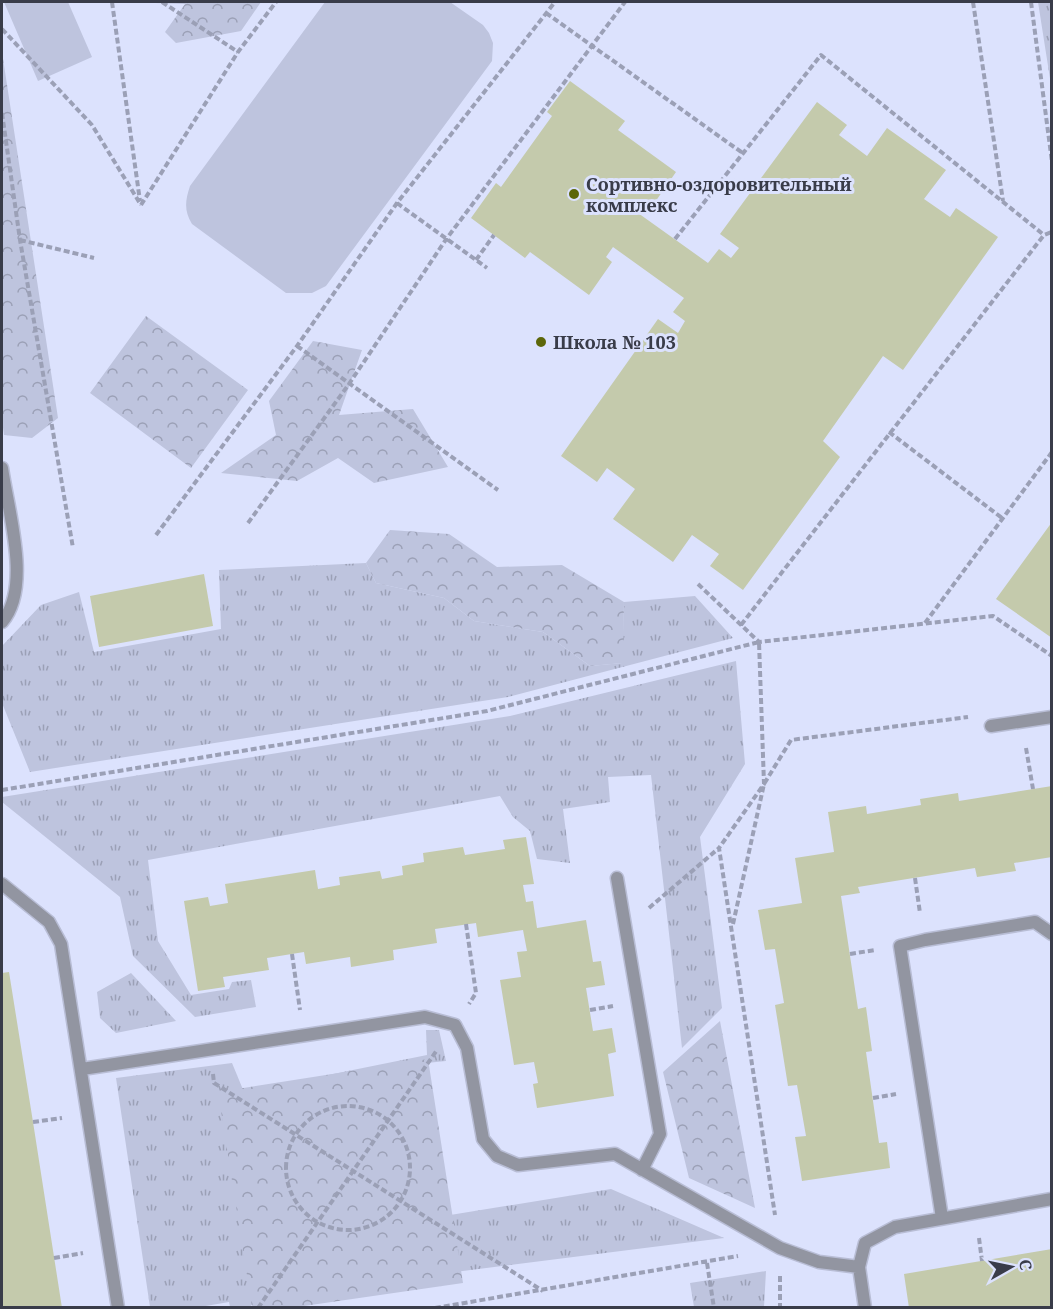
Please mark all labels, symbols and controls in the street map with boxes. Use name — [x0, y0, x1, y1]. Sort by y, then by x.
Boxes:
place label: Сортивно-оздоровительный комплекс — [586, 172, 852, 217]
marker: Сортивно-оздоровительный комплекс — [567, 187, 581, 201]
place label: Школа № 103 — [553, 330, 676, 354]
marker: Школа № 103 — [534, 335, 548, 349]
north arrow — [981, 1237, 1041, 1297]
text: С — [1014, 1258, 1038, 1272]

